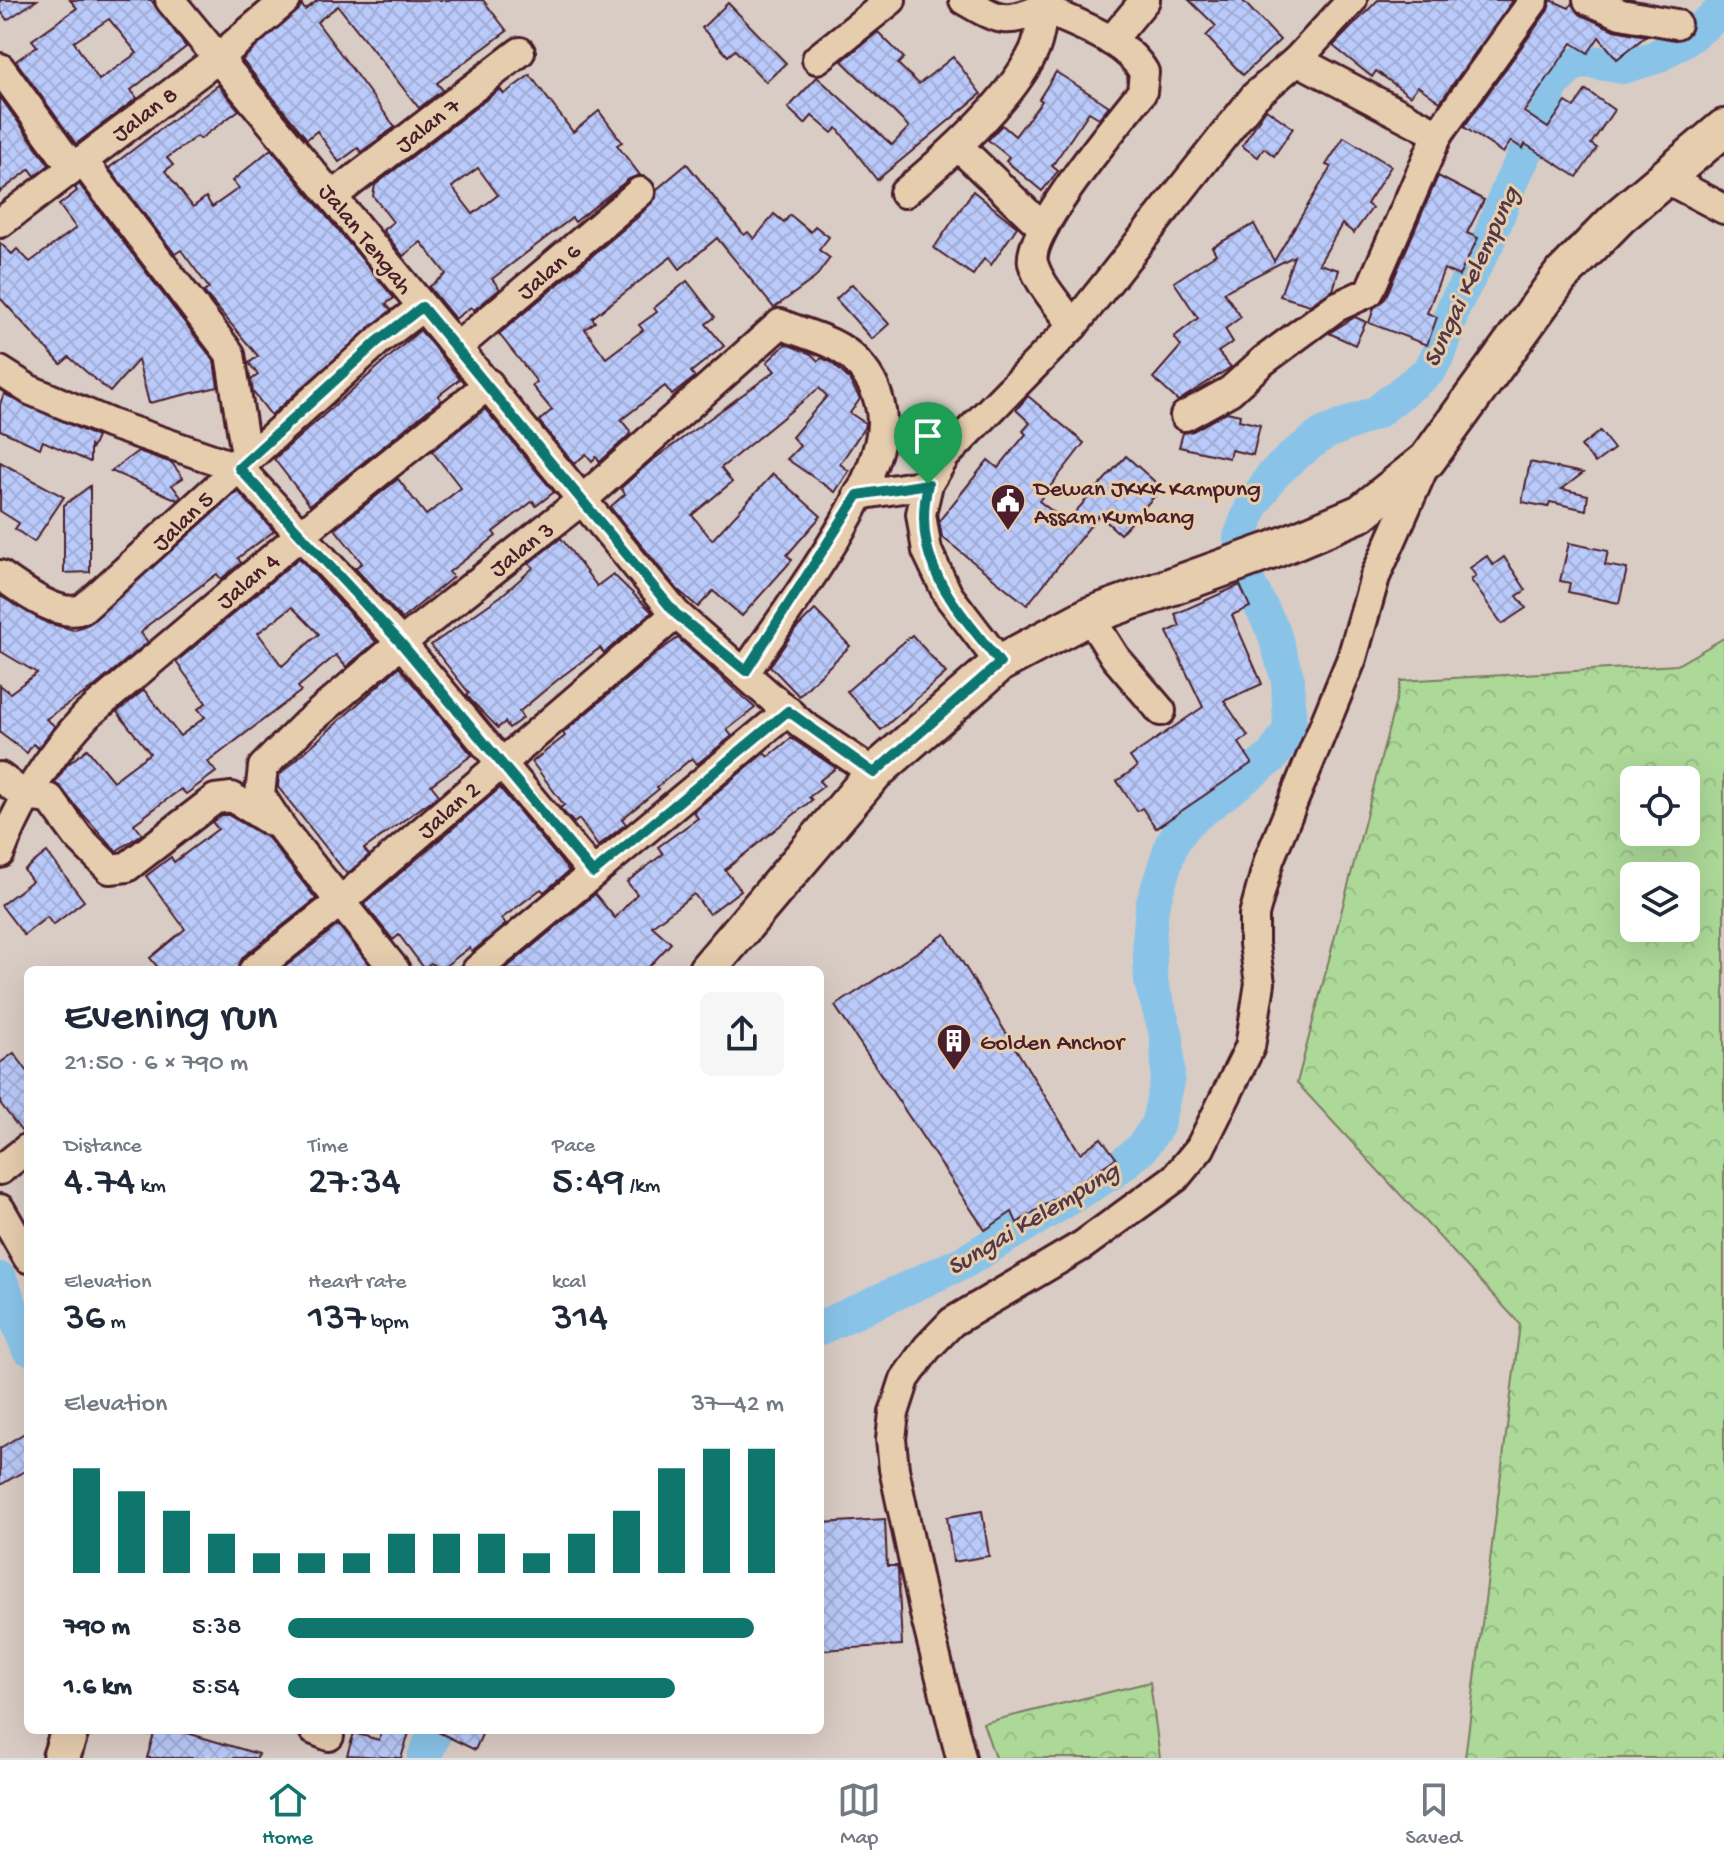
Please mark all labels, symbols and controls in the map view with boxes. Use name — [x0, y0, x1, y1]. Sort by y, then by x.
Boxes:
street label: Jalan 8 — [107, 82, 185, 150]
street label: Jalan 7 — [391, 92, 468, 161]
street label: Jalan Tengah — [311, 179, 418, 302]
water label: Sungai Kelempung — [1418, 181, 1529, 373]
street label: Jalan 6 — [513, 237, 589, 308]
pin — [894, 402, 962, 484]
icon: arrive — [906, 414, 950, 458]
place label: Dewan JKKK Kampung Assam Kumbang — [1032, 476, 1261, 533]
public building icon: Dewan JKKK Kampung Assam Kumbang — [989, 482, 1027, 532]
street label: Jalan 5 — [148, 486, 221, 559]
street label: Jalan 3 — [485, 516, 561, 585]
street label: Jalan 4 — [212, 548, 287, 617]
map controls — [1620, 766, 1700, 942]
button: locate — [1620, 766, 1700, 846]
street label: Jalan 2 — [413, 776, 488, 847]
button: layers — [1620, 862, 1700, 942]
button: share — [700, 992, 784, 1076]
text: Evening run — [64, 993, 277, 1045]
building icon: Golden Anchor — [935, 1022, 973, 1072]
place label: Golden Anchor — [980, 1030, 1126, 1059]
text: 21:50 · 6 × 790 m — [64, 1049, 248, 1080]
text: Distance — [64, 1134, 142, 1160]
text: Time — [308, 1134, 348, 1160]
text: Pace — [552, 1134, 595, 1160]
water label: Sungai Kelempung — [943, 1156, 1128, 1284]
text: 4.74 — [64, 1160, 135, 1207]
text: 27:34 — [308, 1160, 401, 1207]
text: 5:49 — [552, 1160, 625, 1207]
text: km — [135, 1174, 166, 1200]
text: /km — [625, 1174, 660, 1200]
text: Elevation — [64, 1270, 151, 1296]
text: Heart rate — [308, 1270, 406, 1296]
text: kcal — [552, 1270, 586, 1296]
text: 36 — [64, 1296, 105, 1343]
text: 137 — [308, 1296, 366, 1343]
text: 314 — [552, 1296, 608, 1343]
text: m — [105, 1310, 126, 1336]
text: bpm — [366, 1310, 409, 1336]
text: Elevation — [64, 1390, 167, 1421]
text: 37–42 m — [691, 1390, 784, 1421]
text: 790 m — [64, 1613, 130, 1644]
text: 5:38 — [192, 1613, 242, 1644]
text: 1.6 km — [64, 1673, 132, 1704]
text: 5:54 — [192, 1673, 240, 1704]
tab: Home — [262, 1778, 313, 1852]
tab: Map — [837, 1778, 881, 1852]
tab: Saved — [1406, 1778, 1462, 1852]

